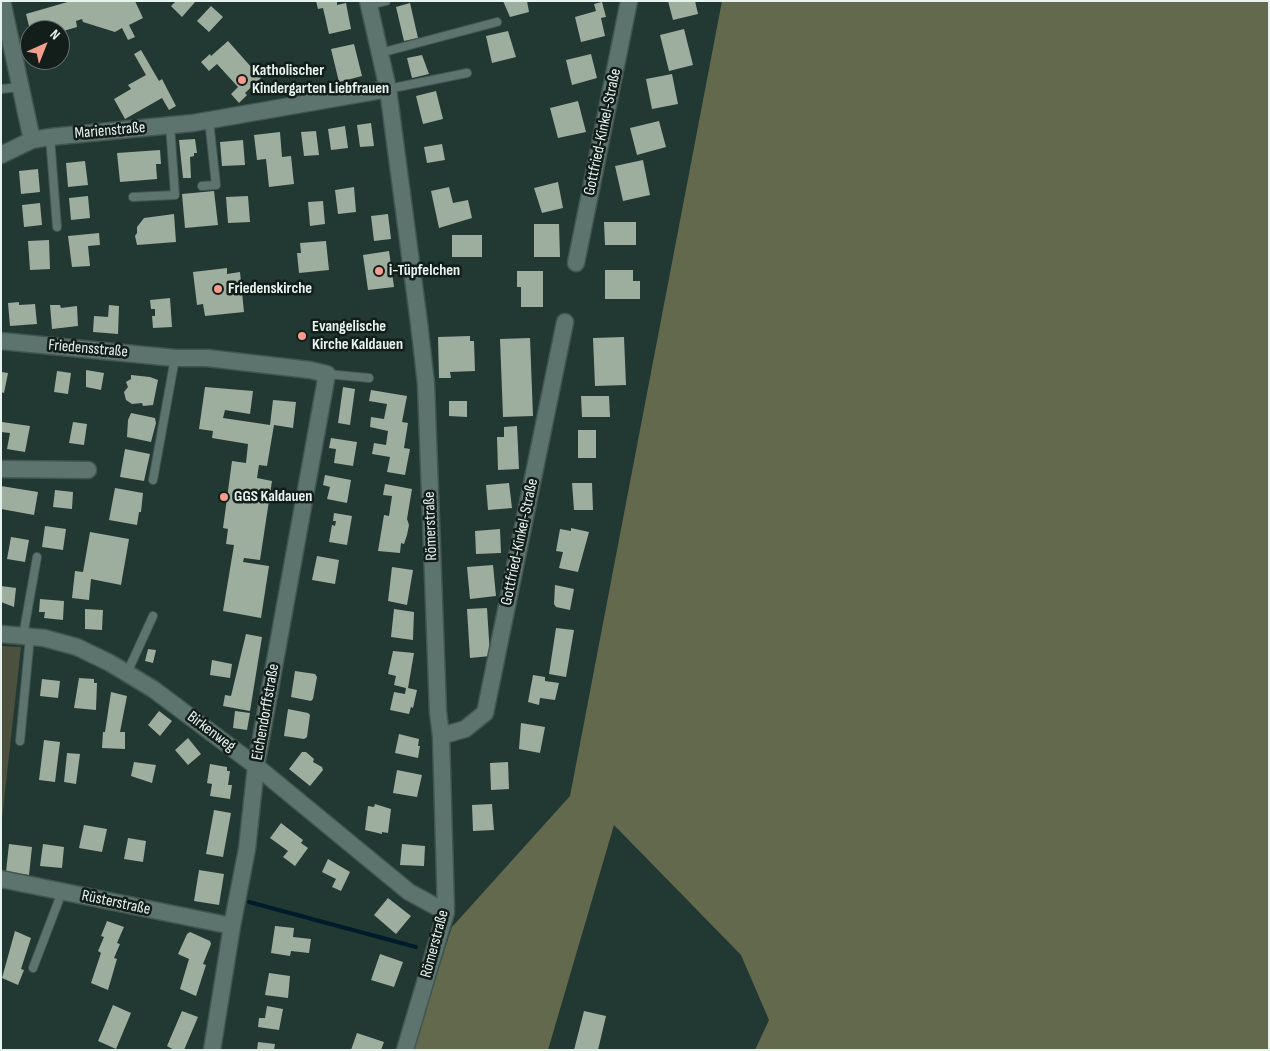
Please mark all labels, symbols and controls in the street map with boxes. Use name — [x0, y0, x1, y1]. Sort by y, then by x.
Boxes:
north arrow — [20, 20, 70, 70]
text: N — [46, 26, 64, 43]
place label: Katholischer Kindergarten Liebfrauen — [252, 61, 389, 99]
street label: Gottfried-Kinkel-Straße — [580, 67, 626, 197]
marker: Katholischer Kindergarten Liebfrauen — [236, 74, 248, 86]
street label: Marienstraße — [74, 118, 146, 144]
place label: i-Tüpfelchen — [389, 261, 460, 281]
marker: i-Tüpfelchen — [373, 265, 385, 277]
place label: Friedenskirche — [228, 279, 312, 299]
marker: Friedenskirche — [212, 283, 224, 295]
place label: Evangelische Kirche Kaldauen — [312, 317, 403, 355]
marker: Evangelische Kirche Kaldauen — [296, 330, 308, 342]
street label: Friedensstraße — [47, 336, 129, 362]
street label: Gottfried-Kinkel-Straße — [497, 477, 543, 607]
place label: GGS Kaldauen — [234, 487, 312, 507]
marker: GGS Kaldauen — [218, 491, 230, 503]
street label: Römerstraße — [420, 491, 442, 561]
street label: Eichendorffstraße — [248, 662, 284, 762]
street label: Birkenweg — [183, 708, 239, 756]
street label: Rüsterstraße — [80, 886, 152, 920]
street label: Römerstraße — [417, 908, 453, 980]

